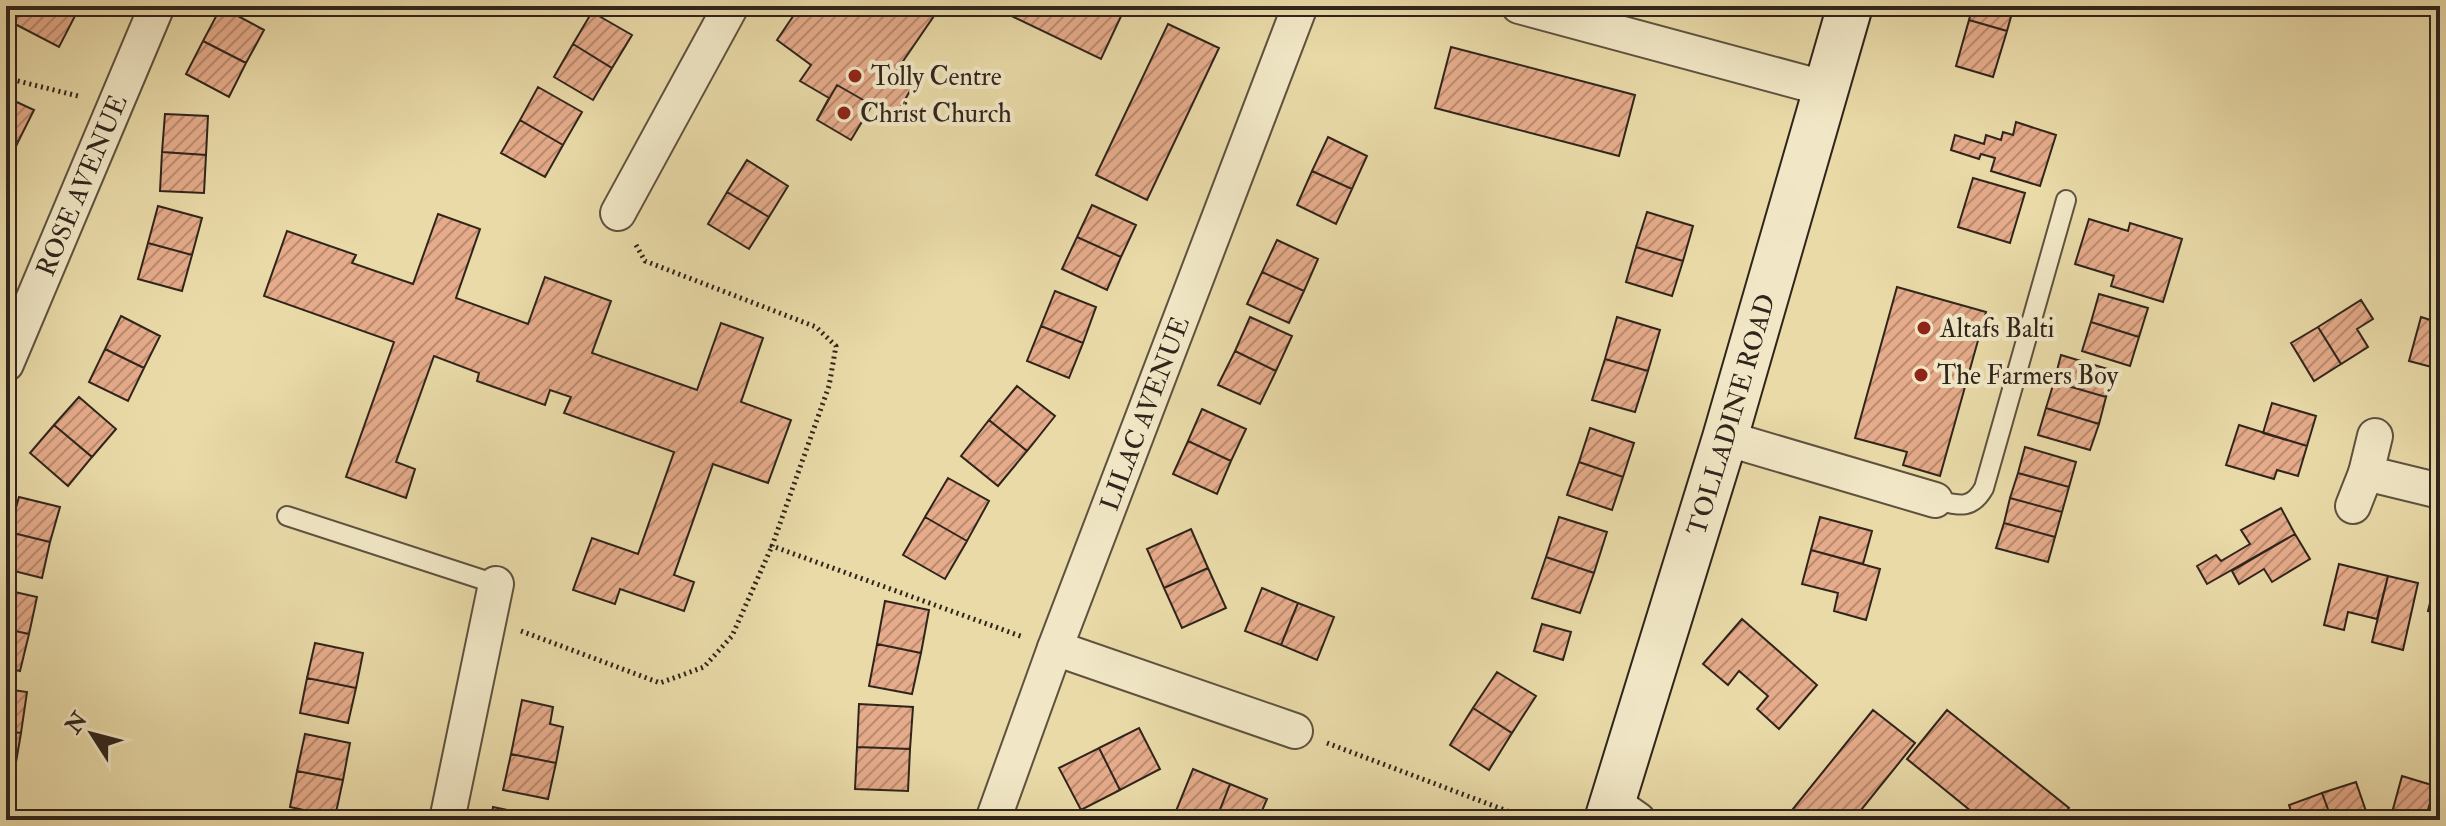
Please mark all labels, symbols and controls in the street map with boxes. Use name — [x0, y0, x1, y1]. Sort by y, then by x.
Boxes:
place label: Tolly Centre — [871, 61, 1002, 93]
marker: Tolly Centre — [846, 67, 864, 85]
street label: ROSE AVENUE — [30, 90, 135, 281]
place label: Christ Church — [860, 98, 1012, 130]
marker: Christ Church — [835, 104, 853, 122]
street label: TOLLADINE ROAD — [1681, 290, 1783, 540]
street label: LILAC AVENUE — [1094, 312, 1197, 515]
place label: Altafs Balti — [1939, 313, 2055, 345]
marker: Altafs Balti — [1915, 319, 1933, 337]
place label: The Farmers Boy — [1937, 360, 2119, 392]
marker: The Farmers Boy — [1912, 366, 1930, 384]
north arrow — [52, 694, 132, 774]
text: N — [59, 706, 94, 740]

